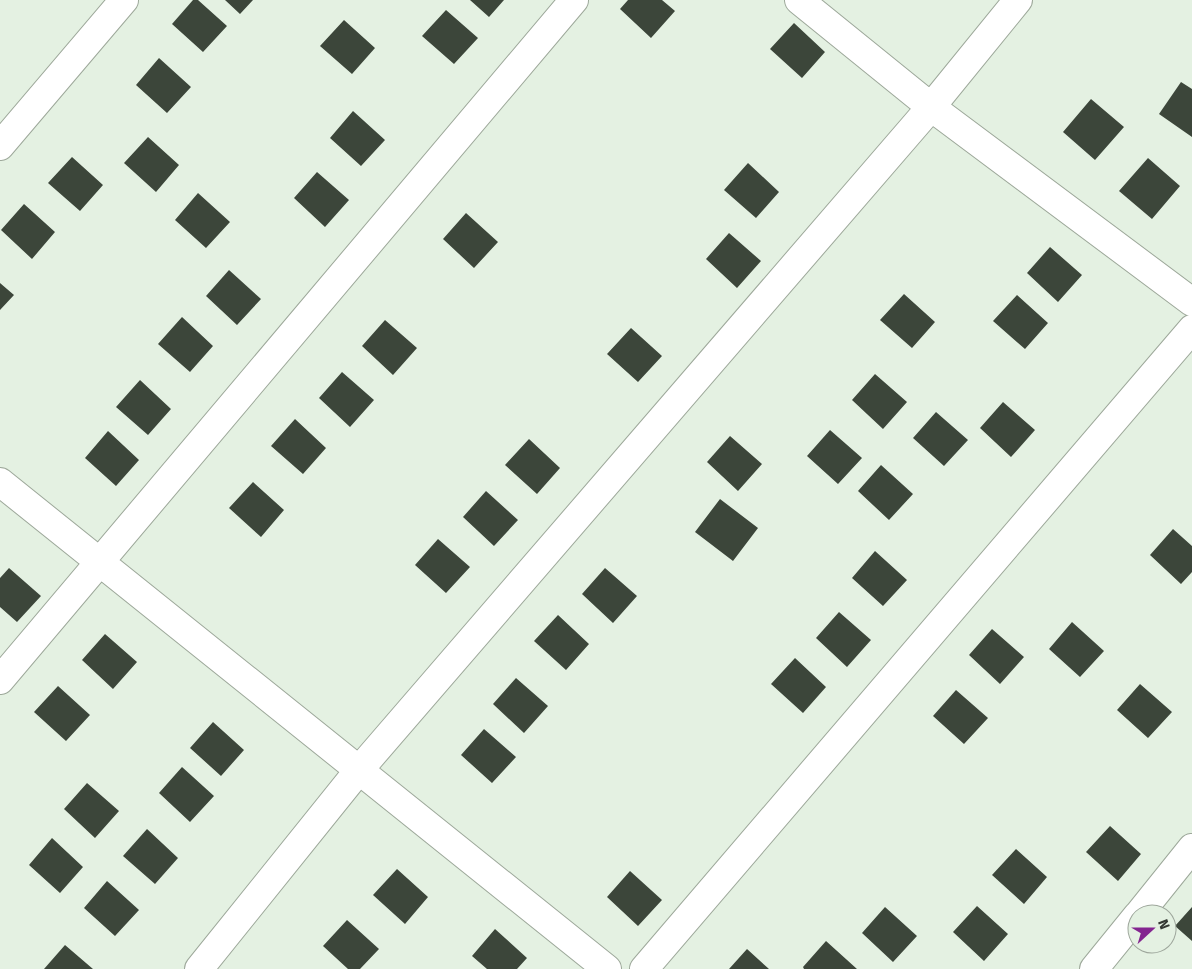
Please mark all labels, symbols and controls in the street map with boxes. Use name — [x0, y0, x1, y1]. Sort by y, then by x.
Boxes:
north arrow — [1127, 904, 1177, 954]
text: N — [1154, 917, 1173, 932]

